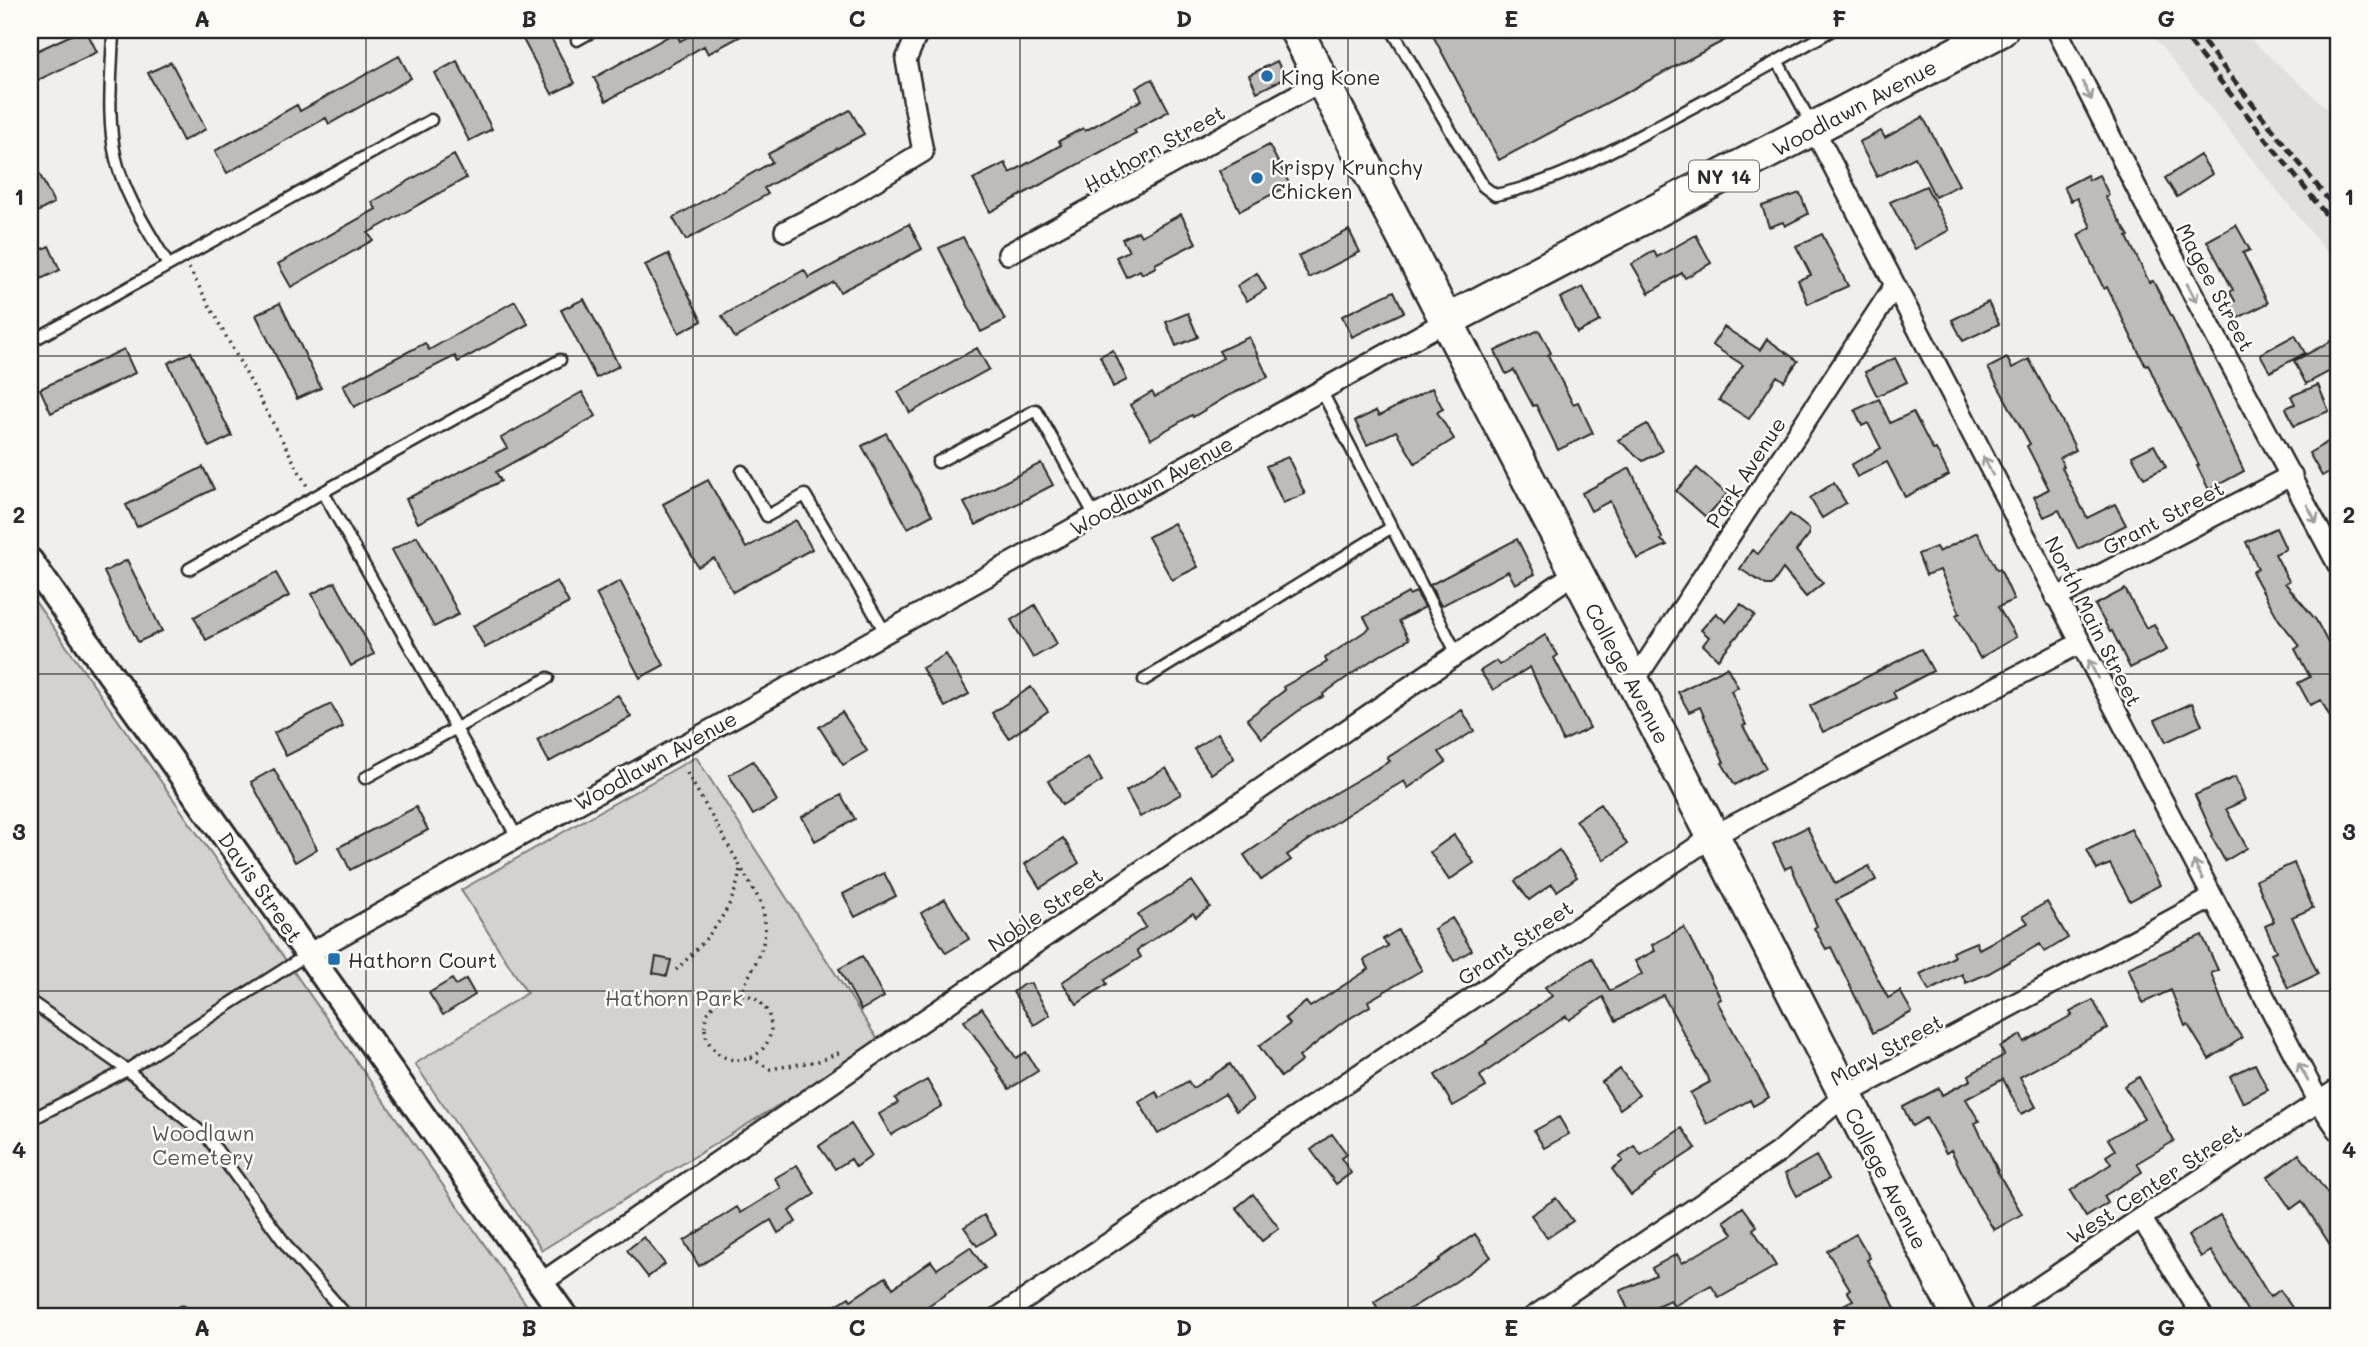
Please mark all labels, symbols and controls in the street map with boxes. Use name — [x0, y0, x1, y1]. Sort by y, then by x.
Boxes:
text: A — [194, 3, 210, 33]
text: B — [521, 3, 537, 33]
text: C — [848, 3, 866, 33]
text: D — [1176, 3, 1192, 33]
text: E — [1504, 3, 1518, 33]
text: F — [1832, 3, 1846, 33]
text: G — [2157, 3, 2175, 33]
street label: Woodlawn Avenue — [1767, 52, 1941, 162]
place label: King Kone — [1281, 63, 1381, 90]
marker: King Kone — [1259, 68, 1275, 84]
one-way arrow — [2081, 80, 2095, 101]
street label: Hathorn Street — [1079, 98, 1229, 198]
place label: Krispy Krunchy Chicken — [1271, 153, 1423, 204]
road number: NY 14 — [1689, 160, 1759, 192]
marker: Krispy Krunchy Chicken — [1249, 170, 1265, 186]
text: 1 — [14, 181, 24, 211]
text: 1 — [2344, 181, 2354, 211]
street label: Magee Street — [2171, 218, 2261, 356]
one-way arrow — [2186, 282, 2200, 302]
street label: Park Avenue — [1699, 411, 1791, 533]
street label: Woodlawn Avenue — [1065, 429, 1237, 541]
one-way arrow — [1981, 457, 1995, 477]
street label: Grant Street — [2098, 474, 2228, 560]
text: 2 — [13, 499, 25, 529]
text: 2 — [2343, 499, 2355, 529]
one-way arrow — [2305, 504, 2319, 524]
street label: North Main Street — [2039, 531, 2149, 711]
street label: College Avenue — [1580, 598, 1676, 748]
one-way arrow — [2085, 659, 2099, 679]
street label: Woodlawn Avenue — [569, 704, 741, 816]
text: 3 — [12, 816, 26, 846]
text: 3 — [2342, 816, 2356, 846]
street label: Davis Street — [213, 826, 309, 948]
street label: Noble Street — [982, 861, 1108, 957]
one-way arrow — [2190, 861, 2204, 881]
street label: Grant Street — [1452, 893, 1578, 991]
place label: Hathorn Court — [348, 946, 497, 973]
marker: Hathorn Court — [326, 951, 342, 967]
park label: Hathorn Park — [605, 984, 743, 1011]
street label: Mary Street — [1825, 1007, 1947, 1091]
one-way arrow — [2296, 1062, 2310, 1083]
street label: College Avenue — [1840, 1103, 1934, 1253]
street label: West Center Street — [2061, 1116, 2247, 1250]
park label: Woodlawn Cemetery — [152, 1119, 254, 1170]
text: 4 — [12, 1134, 26, 1164]
text: 4 — [2342, 1134, 2356, 1164]
text: A — [194, 1312, 210, 1342]
text: B — [521, 1312, 537, 1342]
text: C — [848, 1312, 866, 1342]
text: D — [1176, 1312, 1192, 1342]
text: E — [1504, 1312, 1518, 1342]
text: F — [1832, 1312, 1846, 1342]
text: G — [2157, 1312, 2175, 1342]

